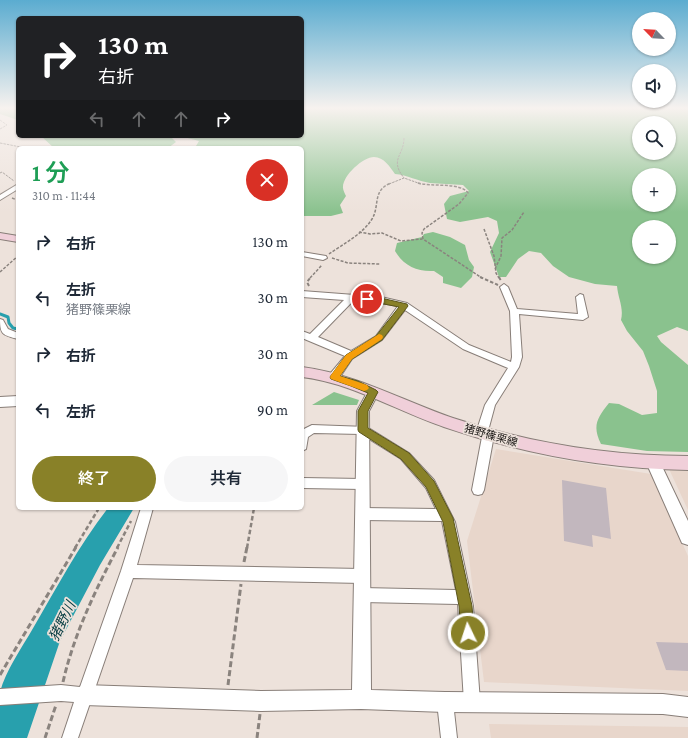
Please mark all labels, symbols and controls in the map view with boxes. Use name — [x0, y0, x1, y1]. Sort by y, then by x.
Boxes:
north arrow — [632, 12, 676, 56]
map controls — [632, 12, 676, 264]
text: 130 m — [98, 29, 168, 60]
icon: right — [32, 32, 84, 84]
button: sound — [632, 64, 676, 108]
text: 右折 — [98, 67, 134, 87]
icon: left — [86, 108, 108, 130]
icon: ahead — [128, 108, 150, 130]
icon: ahead — [170, 108, 192, 130]
icon: right — [212, 108, 234, 130]
button: search — [632, 116, 676, 160]
text: 1 分 — [32, 159, 69, 186]
button: close — [246, 159, 288, 201]
button: + — [632, 168, 676, 212]
text: 310 m · 11:44 — [32, 188, 96, 203]
button: − — [632, 220, 676, 264]
icon: right — [32, 231, 54, 253]
text: 130 m — [253, 234, 288, 250]
text: 右折 — [66, 236, 96, 252]
text: 左折 — [66, 282, 96, 298]
pin — [350, 282, 384, 316]
icon: left — [32, 287, 54, 309]
icon: arrive — [356, 288, 378, 310]
text: 30 m — [258, 290, 288, 306]
text: 猪野篠栗線 — [66, 302, 131, 317]
icon: right — [32, 343, 54, 365]
text: 30 m — [258, 346, 288, 362]
text: 右折 — [66, 348, 96, 364]
icon: left — [32, 399, 54, 421]
text: 90 m — [257, 402, 288, 418]
text: 左折 — [66, 404, 96, 420]
street label: 猪野篠栗線 — [463, 422, 519, 448]
button: 終了 — [32, 456, 156, 502]
button: 共有 — [164, 456, 288, 502]
water label: 猪野川 — [46, 597, 79, 643]
position arrow — [447, 612, 489, 654]

